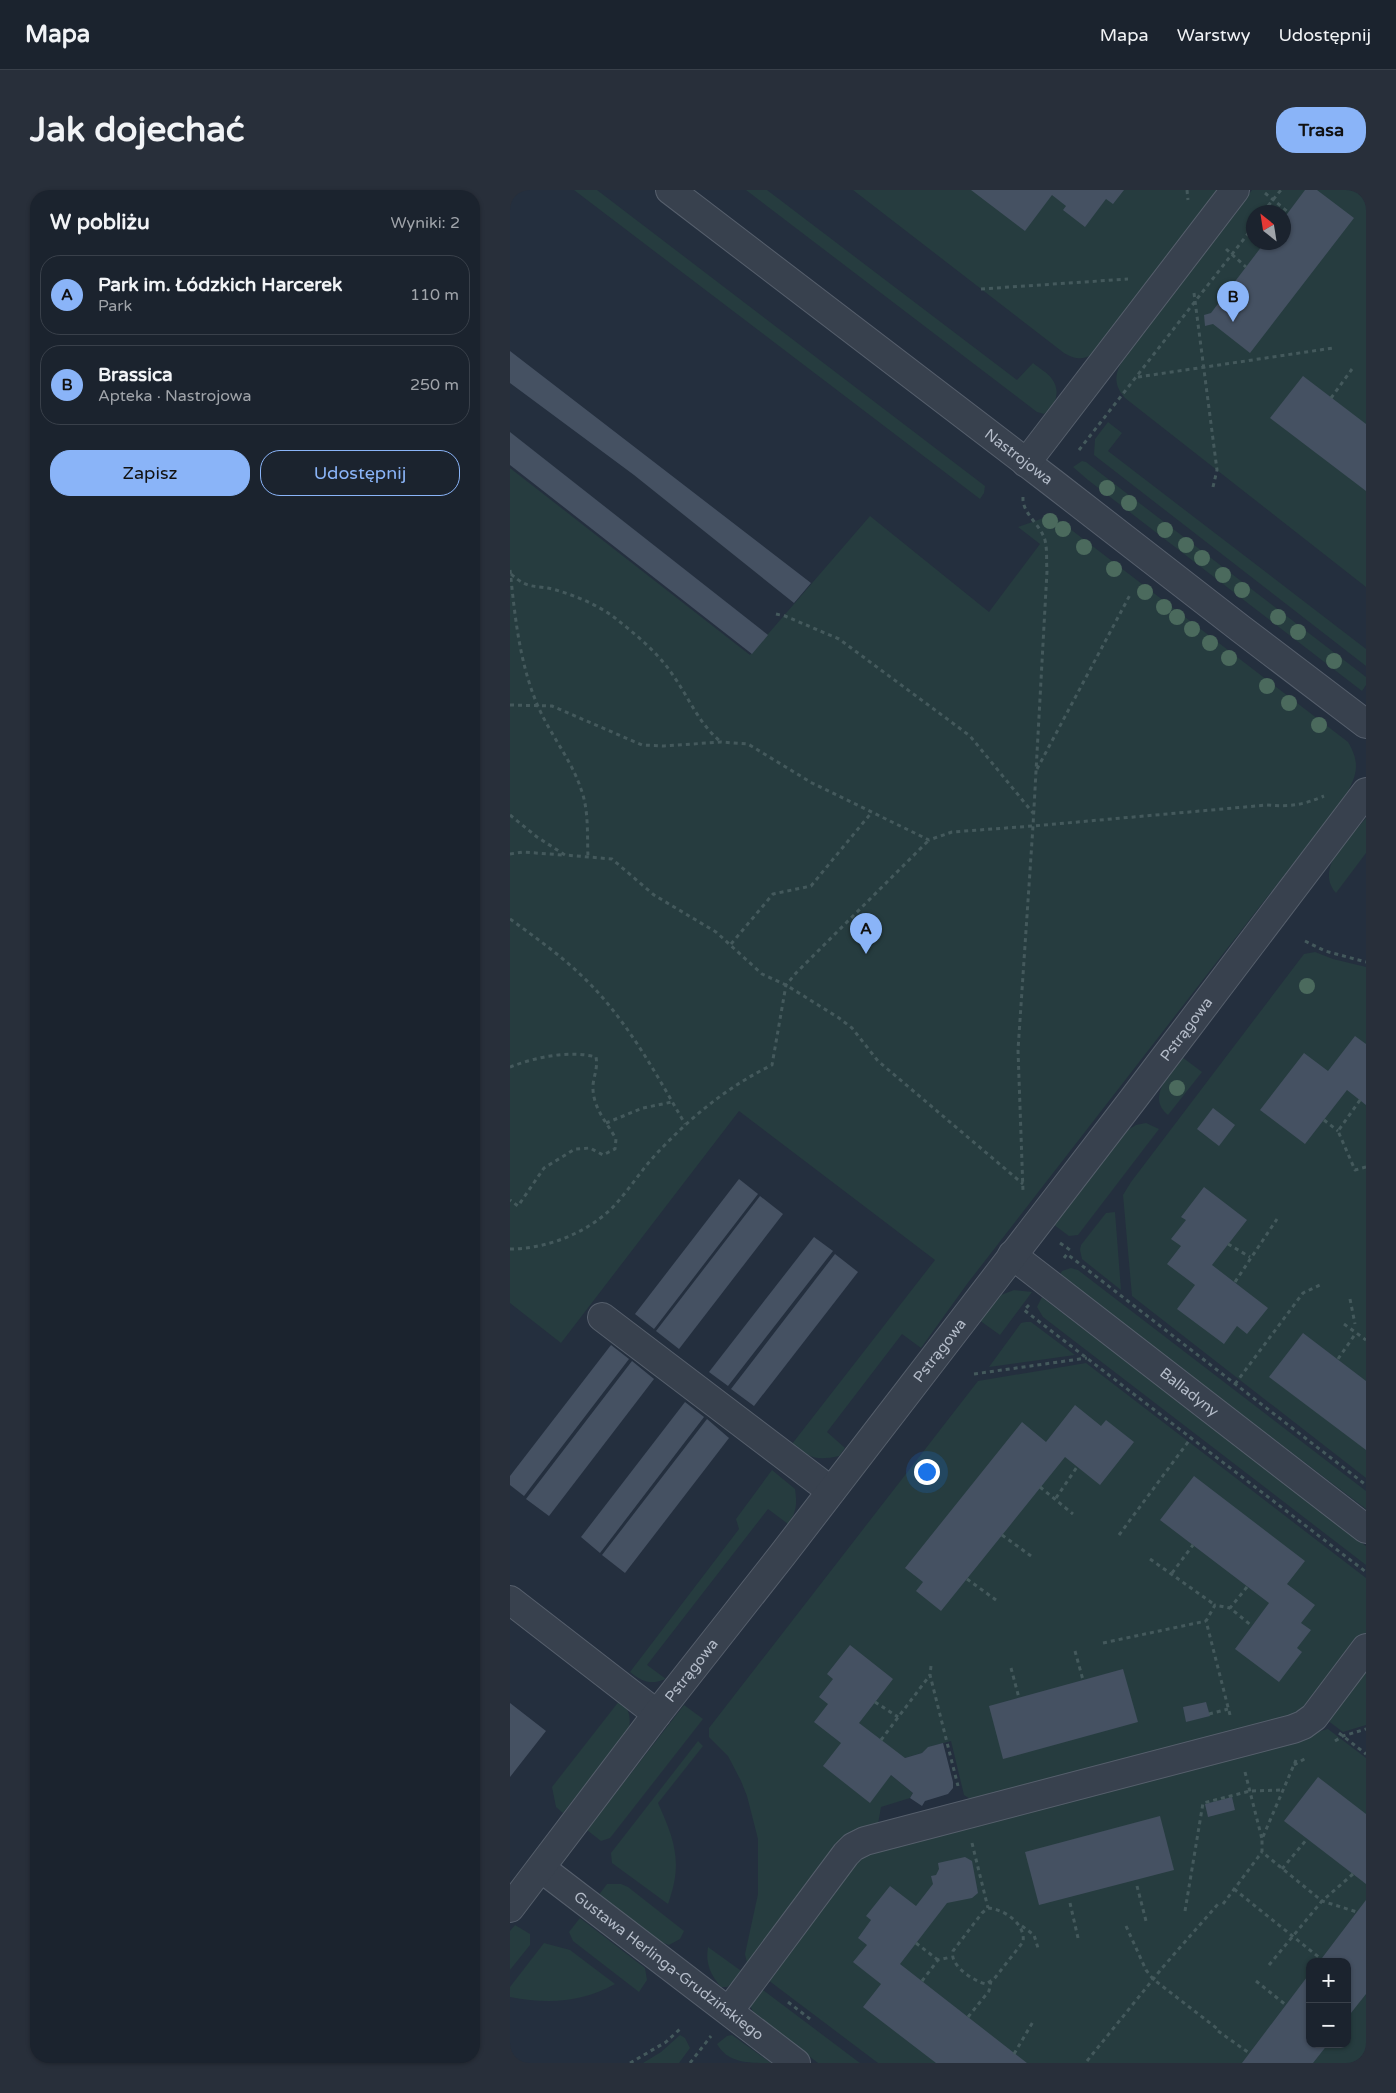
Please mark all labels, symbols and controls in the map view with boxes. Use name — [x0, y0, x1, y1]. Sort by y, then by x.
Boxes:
text: Mapa — [25, 20, 90, 49]
text: Mapa — [1100, 24, 1149, 46]
text: Warstwy — [1177, 24, 1250, 46]
text: Udostępnij — [1278, 24, 1371, 46]
button: Trasa — [1276, 107, 1366, 153]
text: Jak dojechać — [30, 109, 245, 151]
north arrow — [1246, 205, 1291, 250]
text: W pobliżu — [50, 210, 150, 235]
text: Wyniki: 2 — [391, 213, 460, 233]
text: Park im. Łódzkich Harcerek — [98, 274, 342, 296]
pin: B — [1217, 281, 1249, 322]
text: A — [61, 285, 73, 305]
text: 110 m — [410, 285, 459, 305]
text: Park — [98, 296, 132, 316]
text: Brassica — [98, 364, 173, 386]
text: B — [61, 375, 73, 395]
text: 250 m — [410, 375, 459, 395]
text: Apteka · Nastrojowa — [98, 386, 251, 406]
street label: Nastrojowa — [981, 425, 1056, 489]
button: Zapisz — [50, 450, 250, 496]
button: Udostępnij — [260, 450, 460, 496]
pin: A — [850, 913, 882, 954]
street label: Pstrągowa — [1156, 993, 1216, 1065]
street label: Pstrągowa — [910, 1315, 970, 1386]
street label: Balladyny — [1156, 1364, 1222, 1420]
your location — [914, 1459, 940, 1485]
street label: Pstrągowa — [661, 1635, 722, 1706]
street label: Gustawa Herlinga-Grudzińskiego — [570, 1888, 767, 2044]
map controls — [1306, 1958, 1351, 2048]
button: + — [1306, 1958, 1351, 2003]
button: − — [1306, 2003, 1351, 2048]

